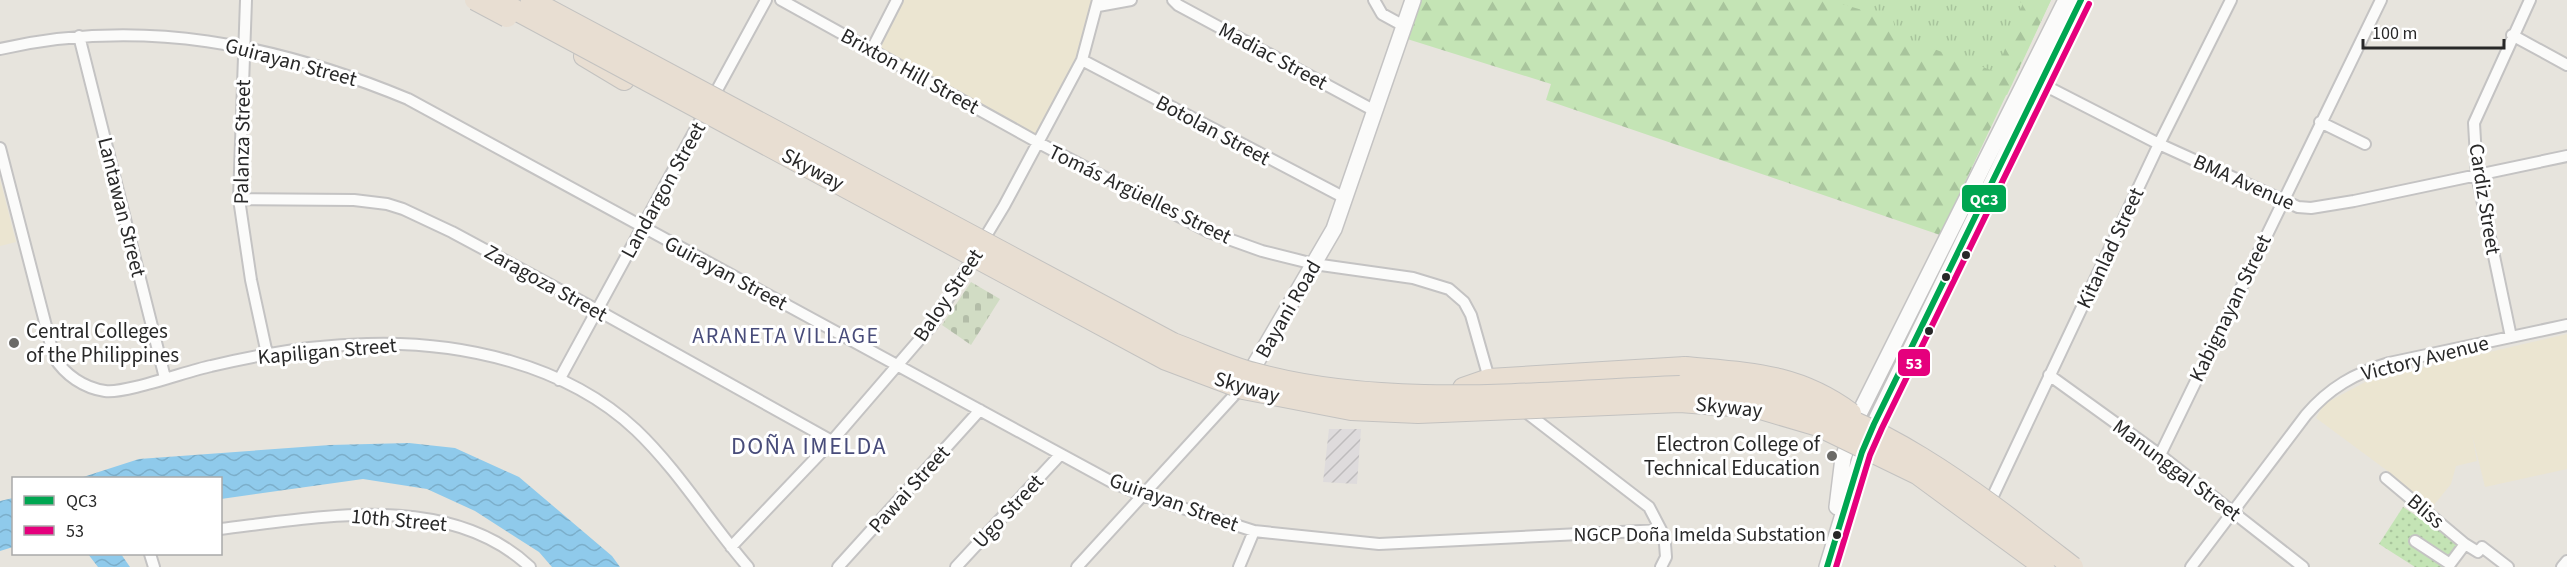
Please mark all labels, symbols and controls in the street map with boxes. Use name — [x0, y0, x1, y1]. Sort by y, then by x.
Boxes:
scale bar — [2363, 12, 2504, 50]
street label: Madiac Street — [1213, 15, 1333, 97]
street label: Brixton Hill Street — [835, 21, 985, 121]
text: 100 m — [2372, 21, 2417, 46]
street label: Guirayan Street — [222, 30, 360, 94]
street label: Palanza Street — [226, 79, 258, 205]
street label: Botolan Street — [1150, 87, 1276, 173]
street label: Landargon Street — [613, 116, 713, 264]
street label: Lantawan Street — [90, 134, 154, 280]
street label: Tomás Argüelles Street — [1044, 137, 1236, 251]
street label: Skyway — [777, 140, 850, 198]
street label: Cardiz Street — [2461, 141, 2509, 257]
street label: BMA Avenue — [2189, 146, 2299, 218]
street label: Kitanlad Street — [2069, 183, 2151, 313]
line badge: QC3 — [1961, 184, 2007, 213]
text: QC3 — [1970, 189, 1998, 211]
street label: Guirayan Street — [659, 228, 793, 318]
street label: Kabignayan Street — [2181, 229, 2279, 387]
street label: Zaragoza Street — [479, 237, 613, 329]
street label: Baloy Street — [906, 243, 990, 347]
unlabelled marker — [1960, 249, 1972, 261]
street label: Bayani Road — [1248, 254, 1328, 364]
unlabelled marker — [1940, 271, 1952, 283]
place label: Central Colleges of the Philippines — [26, 316, 179, 370]
district label: ARANETA VILLAGE — [692, 320, 880, 352]
unlabelled marker — [1923, 325, 1935, 337]
street label: Victory Avenue — [2358, 328, 2492, 388]
street label: Kapiligan Street — [256, 330, 398, 372]
marker: Central Colleges of the Philippines — [7, 336, 21, 350]
line badge: 53 — [1897, 348, 1931, 377]
text: 53 — [1906, 353, 1922, 375]
street label: Skyway — [1211, 363, 1283, 411]
street label: Skyway — [1694, 389, 1764, 425]
street label: Manunggal Street — [2107, 412, 2247, 528]
district label: DOÑA IMELDA — [731, 429, 887, 464]
place label: Electron College of Technical Education — [1644, 429, 1821, 483]
street label: Pawai Street — [861, 438, 957, 540]
marker: Electron College of Technical Education — [1825, 449, 1839, 463]
street label: Guirayan Street — [1105, 465, 1243, 539]
street label: Ugo Street — [966, 467, 1050, 555]
legend — [12, 477, 222, 555]
street label: Bliss — [2401, 487, 2451, 536]
text: QC3 — [66, 489, 97, 514]
street label: 10th Street — [350, 501, 448, 539]
text: 53 — [66, 519, 84, 544]
place label: NGCP Doña Imelda Substation — [1574, 521, 1826, 549]
marker: NGCP Doña Imelda Substation — [1831, 529, 1843, 541]

